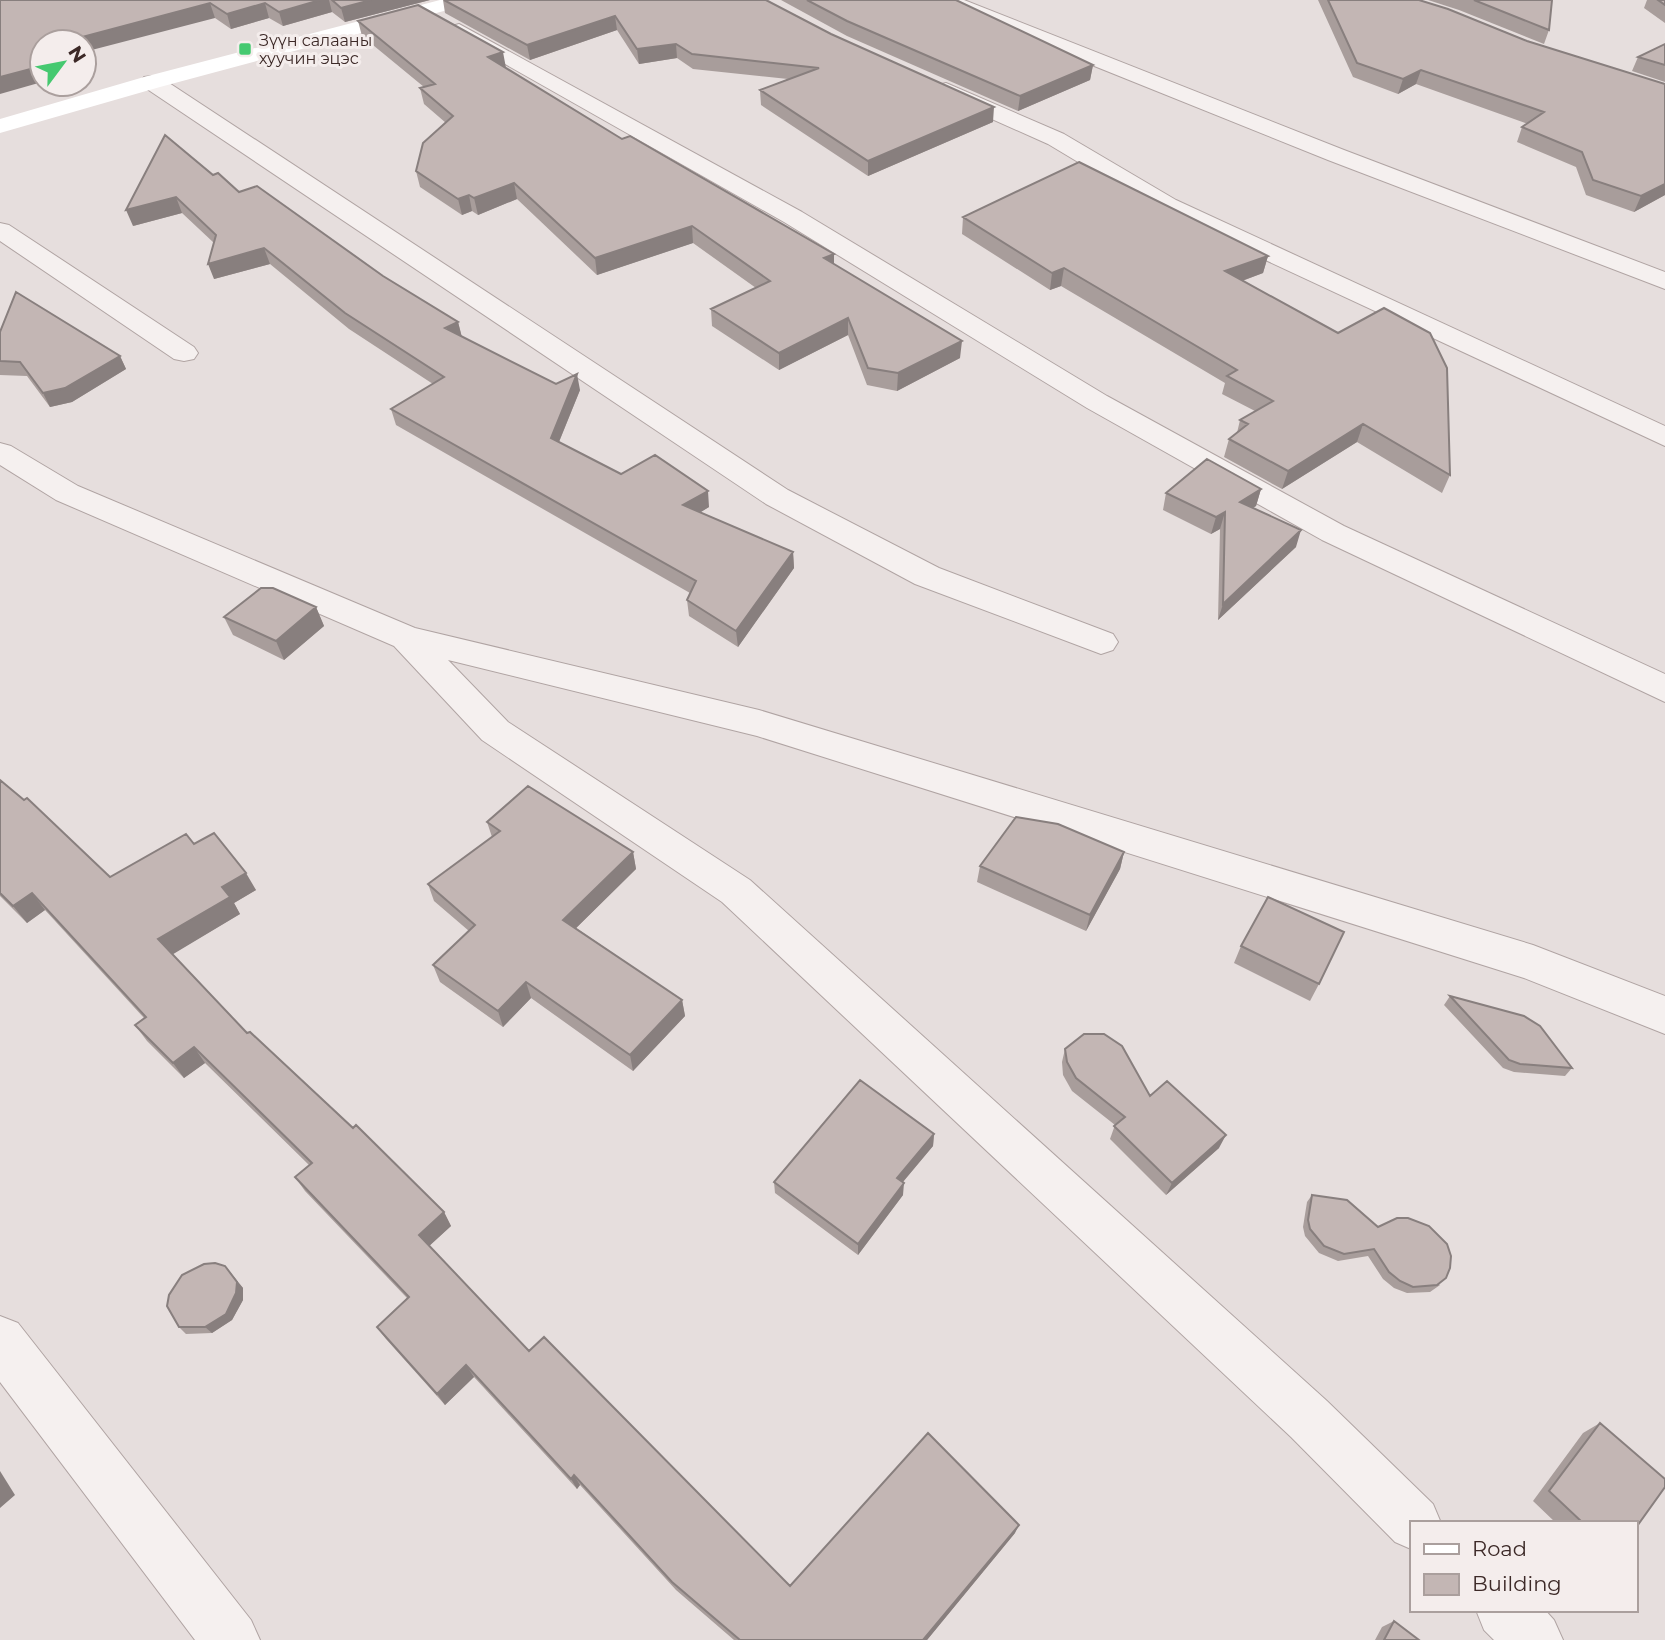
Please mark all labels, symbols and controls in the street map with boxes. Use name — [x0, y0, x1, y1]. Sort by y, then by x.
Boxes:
north arrow — [28, 28, 98, 98]
place label: Зүүн салааны хуучин эцэс — [259, 31, 372, 68]
marker: Зүүн салааны хуучин эцэс — [237, 41, 253, 57]
text: N — [63, 42, 91, 67]
legend — [1410, 1521, 1637, 1612]
text: Road — [1472, 1536, 1527, 1561]
text: Building — [1472, 1571, 1562, 1596]

